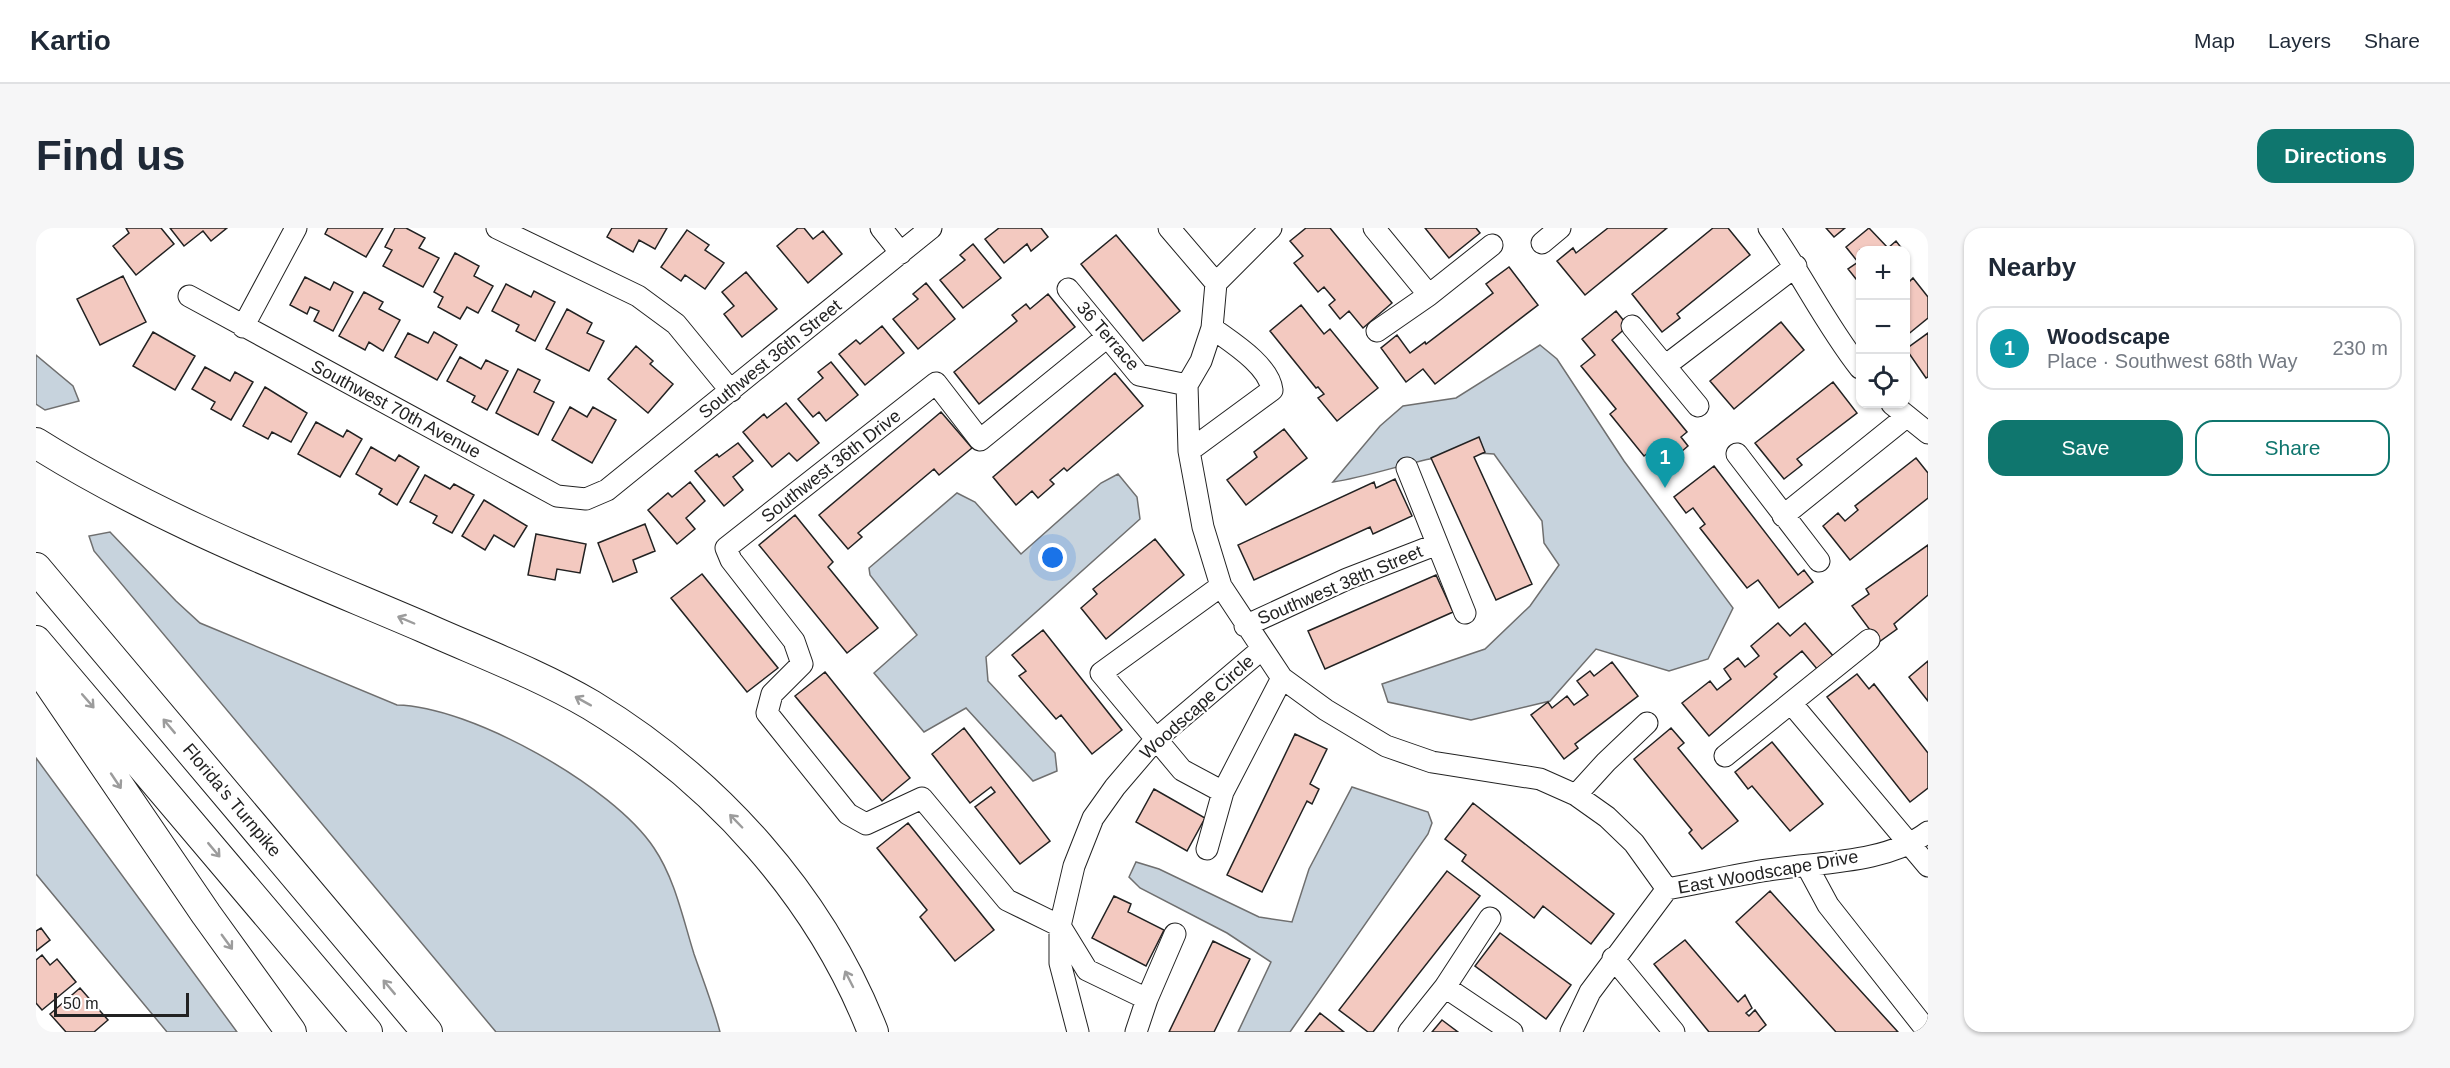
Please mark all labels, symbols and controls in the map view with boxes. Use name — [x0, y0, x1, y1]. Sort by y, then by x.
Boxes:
text: Kartio — [30, 25, 111, 56]
text: Map — [2194, 29, 2235, 52]
text: Layers — [2268, 29, 2331, 52]
text: Share — [2364, 29, 2420, 52]
button: Directions — [2257, 129, 2414, 183]
text: Find us — [36, 132, 185, 179]
map controls — [1856, 246, 1910, 408]
button: + — [1856, 246, 1910, 300]
text: Nearby — [1988, 252, 2076, 282]
street label: Southwest 36th Street — [695, 295, 845, 423]
street label: 36 Terrace — [1073, 297, 1143, 375]
button: − — [1856, 300, 1910, 354]
text: Woodscape — [2047, 324, 2170, 349]
text: 1 — [2004, 337, 2015, 359]
text: 230 m — [2332, 337, 2388, 359]
text: Place · Southwest 68th Way — [2047, 350, 2298, 372]
button: locate — [1856, 354, 1910, 408]
street label: Southwest 70th Avenue — [308, 356, 484, 462]
street label: Southwest 36th Drive — [757, 405, 905, 527]
button: Save — [1988, 420, 2183, 476]
button: Share — [2195, 420, 2390, 476]
pin: 1 — [1646, 438, 1684, 488]
street label: Southwest 38th Street — [1255, 541, 1425, 629]
your location — [1038, 543, 1067, 572]
one-way arrow — [397, 614, 415, 625]
street label: Woodscape Circle — [1136, 651, 1258, 763]
one-way arrow — [81, 693, 95, 708]
one-way arrow — [575, 695, 592, 707]
one-way arrow — [162, 719, 176, 734]
street label: Florida's Turnpike — [179, 739, 285, 861]
one-way arrow — [110, 773, 122, 789]
one-way arrow — [729, 813, 743, 828]
one-way arrow — [207, 842, 221, 857]
street label: East Woodscape Drive — [1676, 846, 1860, 898]
one-way arrow — [221, 933, 233, 949]
one-way arrow — [843, 970, 854, 988]
one-way arrow — [383, 979, 396, 995]
scale bar — [54, 990, 189, 1018]
text: 50 m — [63, 995, 99, 1012]

